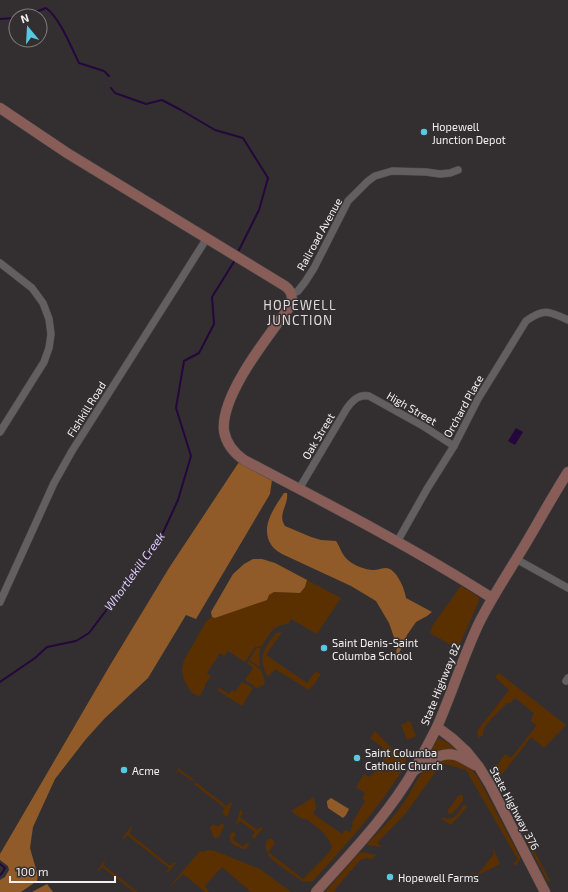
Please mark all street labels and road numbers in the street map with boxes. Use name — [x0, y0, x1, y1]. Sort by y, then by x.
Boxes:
street label: Railroad Avenue — [294, 195, 344, 272]
street label: Orchard Place — [440, 372, 486, 440]
street label: Fishkill Road — [64, 379, 108, 439]
street label: High Street — [385, 388, 439, 428]
street label: Oak Street — [299, 410, 337, 462]
street label: State Highway 82 — [418, 641, 462, 727]
street label: State Highway 376 — [488, 764, 542, 852]

